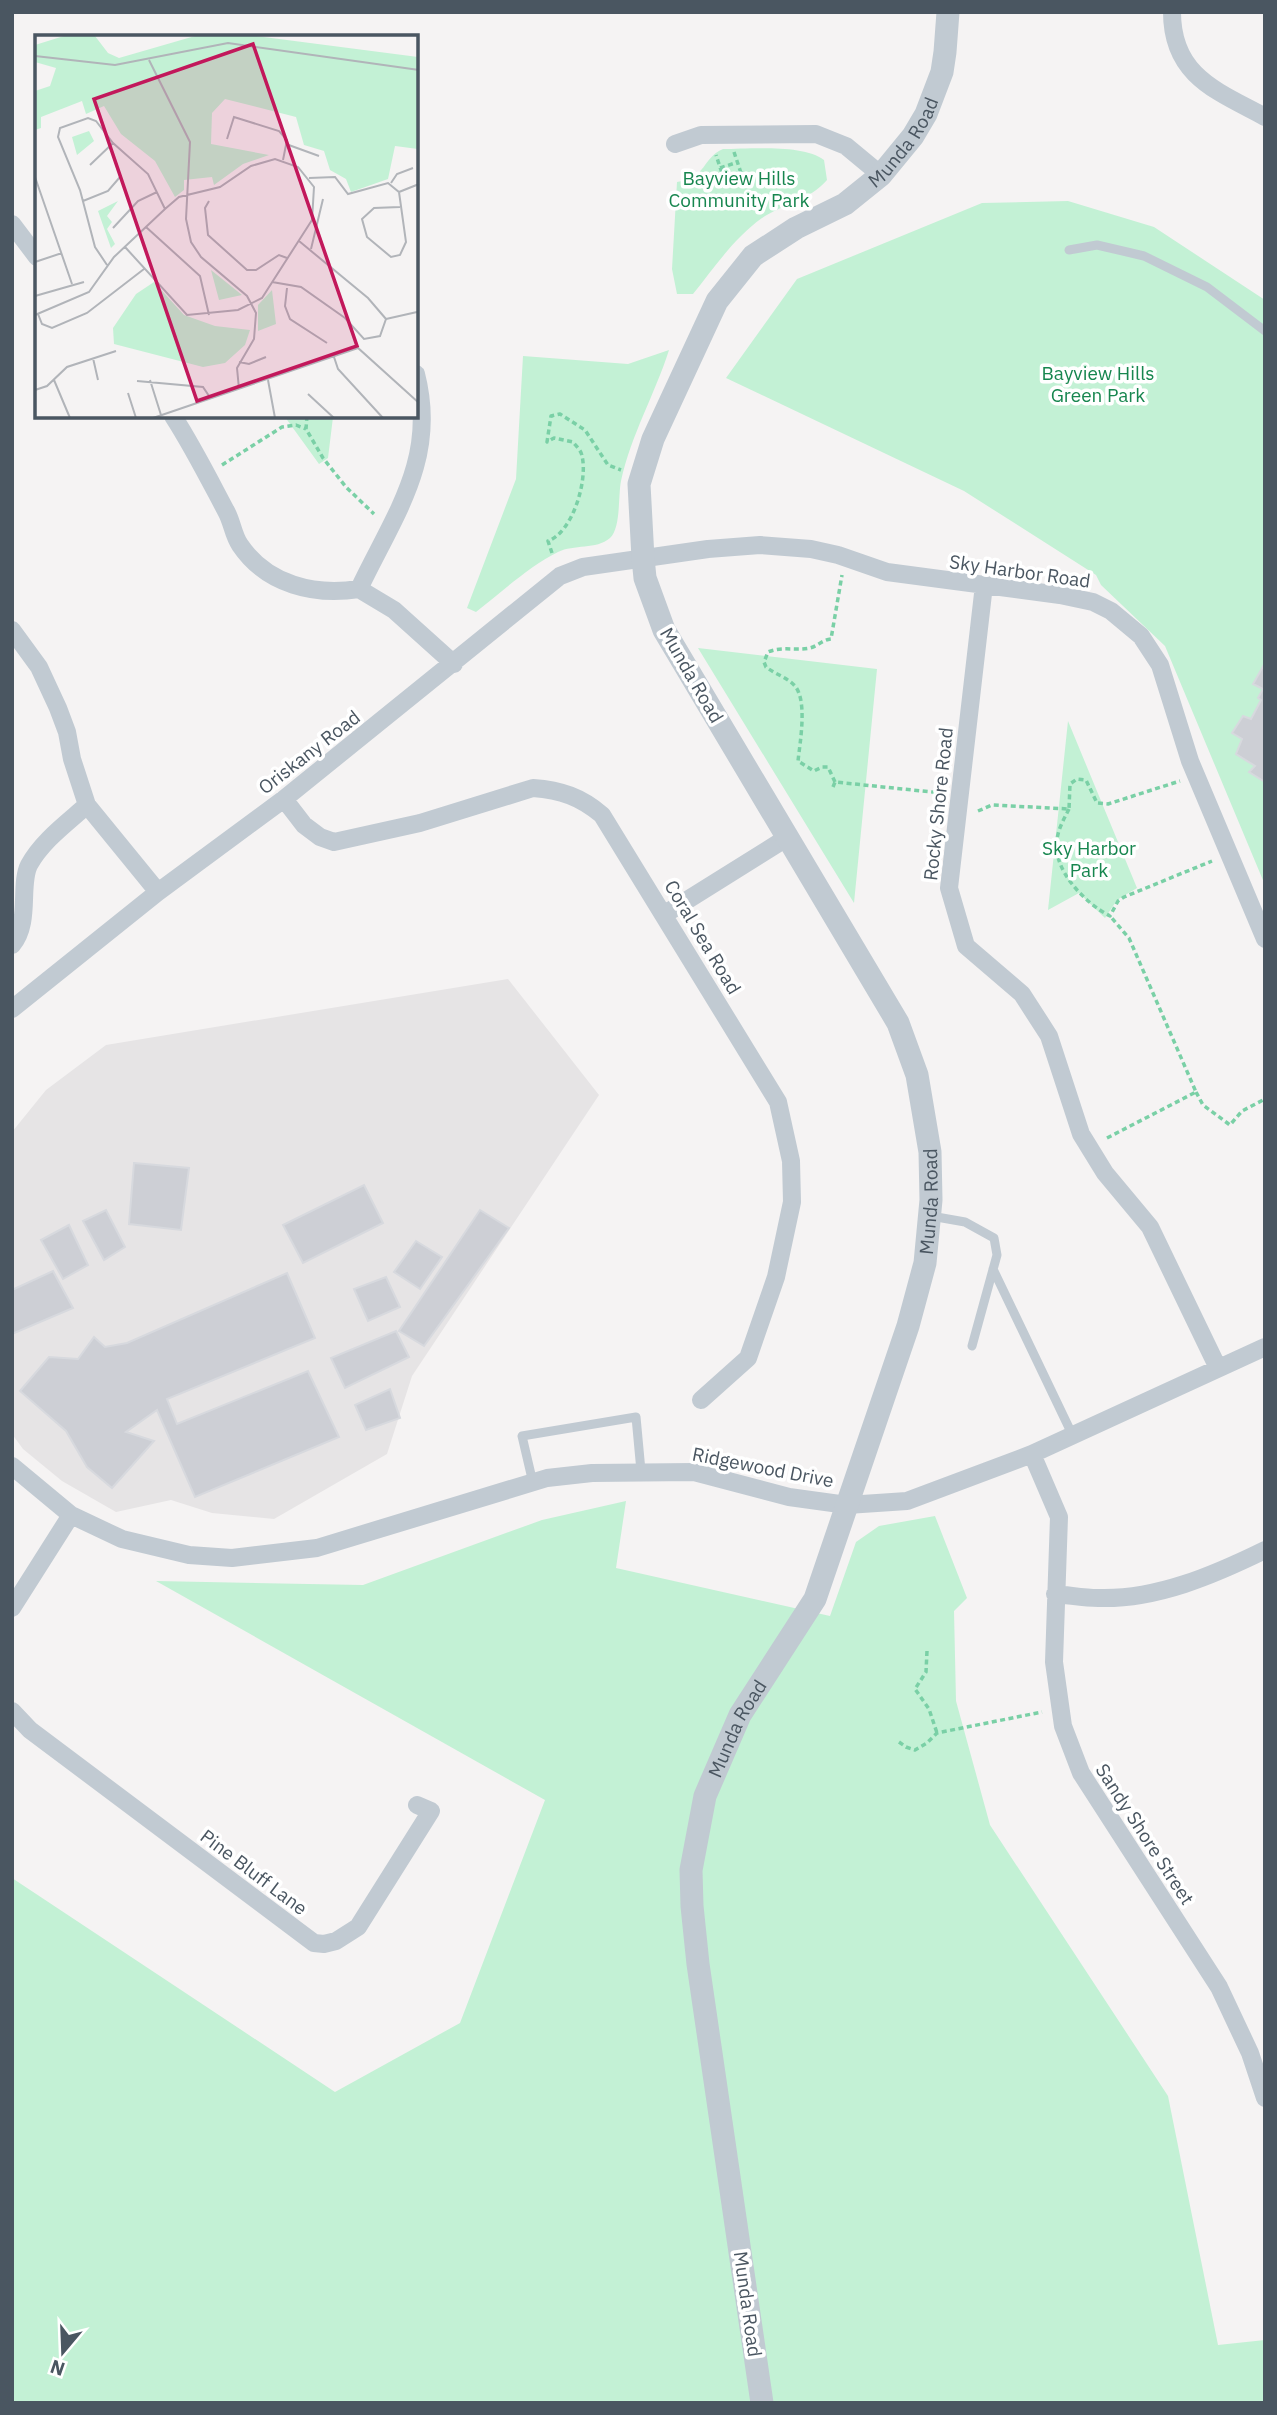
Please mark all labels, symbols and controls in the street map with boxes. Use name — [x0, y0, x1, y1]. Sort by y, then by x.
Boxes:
inset map — [35, 35, 418, 418]
street label: Munda Road — [863, 94, 943, 193]
park label: Bayview Hills Community Park — [668, 166, 810, 212]
park label: Bayview Hills Green Park — [1041, 361, 1155, 407]
street label: Sky Harbor Road — [948, 549, 1092, 593]
street label: Munda Road — [655, 623, 729, 727]
street label: Oriskany Road — [253, 705, 365, 799]
street label: Rocky Shore Road — [918, 726, 958, 882]
park label: Sky Harbor Park — [1042, 836, 1136, 882]
street label: Coral Sea Road — [660, 876, 746, 998]
street label: Munda Road — [914, 1148, 943, 1256]
street label: Ridgewood Drive — [690, 1442, 836, 1492]
street label: Munda Road — [703, 1675, 772, 1781]
street label: Sandy Shore Street — [1090, 1759, 1200, 1909]
street label: Pine Bluff Lane — [196, 1824, 312, 1920]
street label: Munda Road — [729, 2250, 767, 2358]
north arrow — [28, 2317, 98, 2387]
text: N — [47, 2354, 68, 2382]

